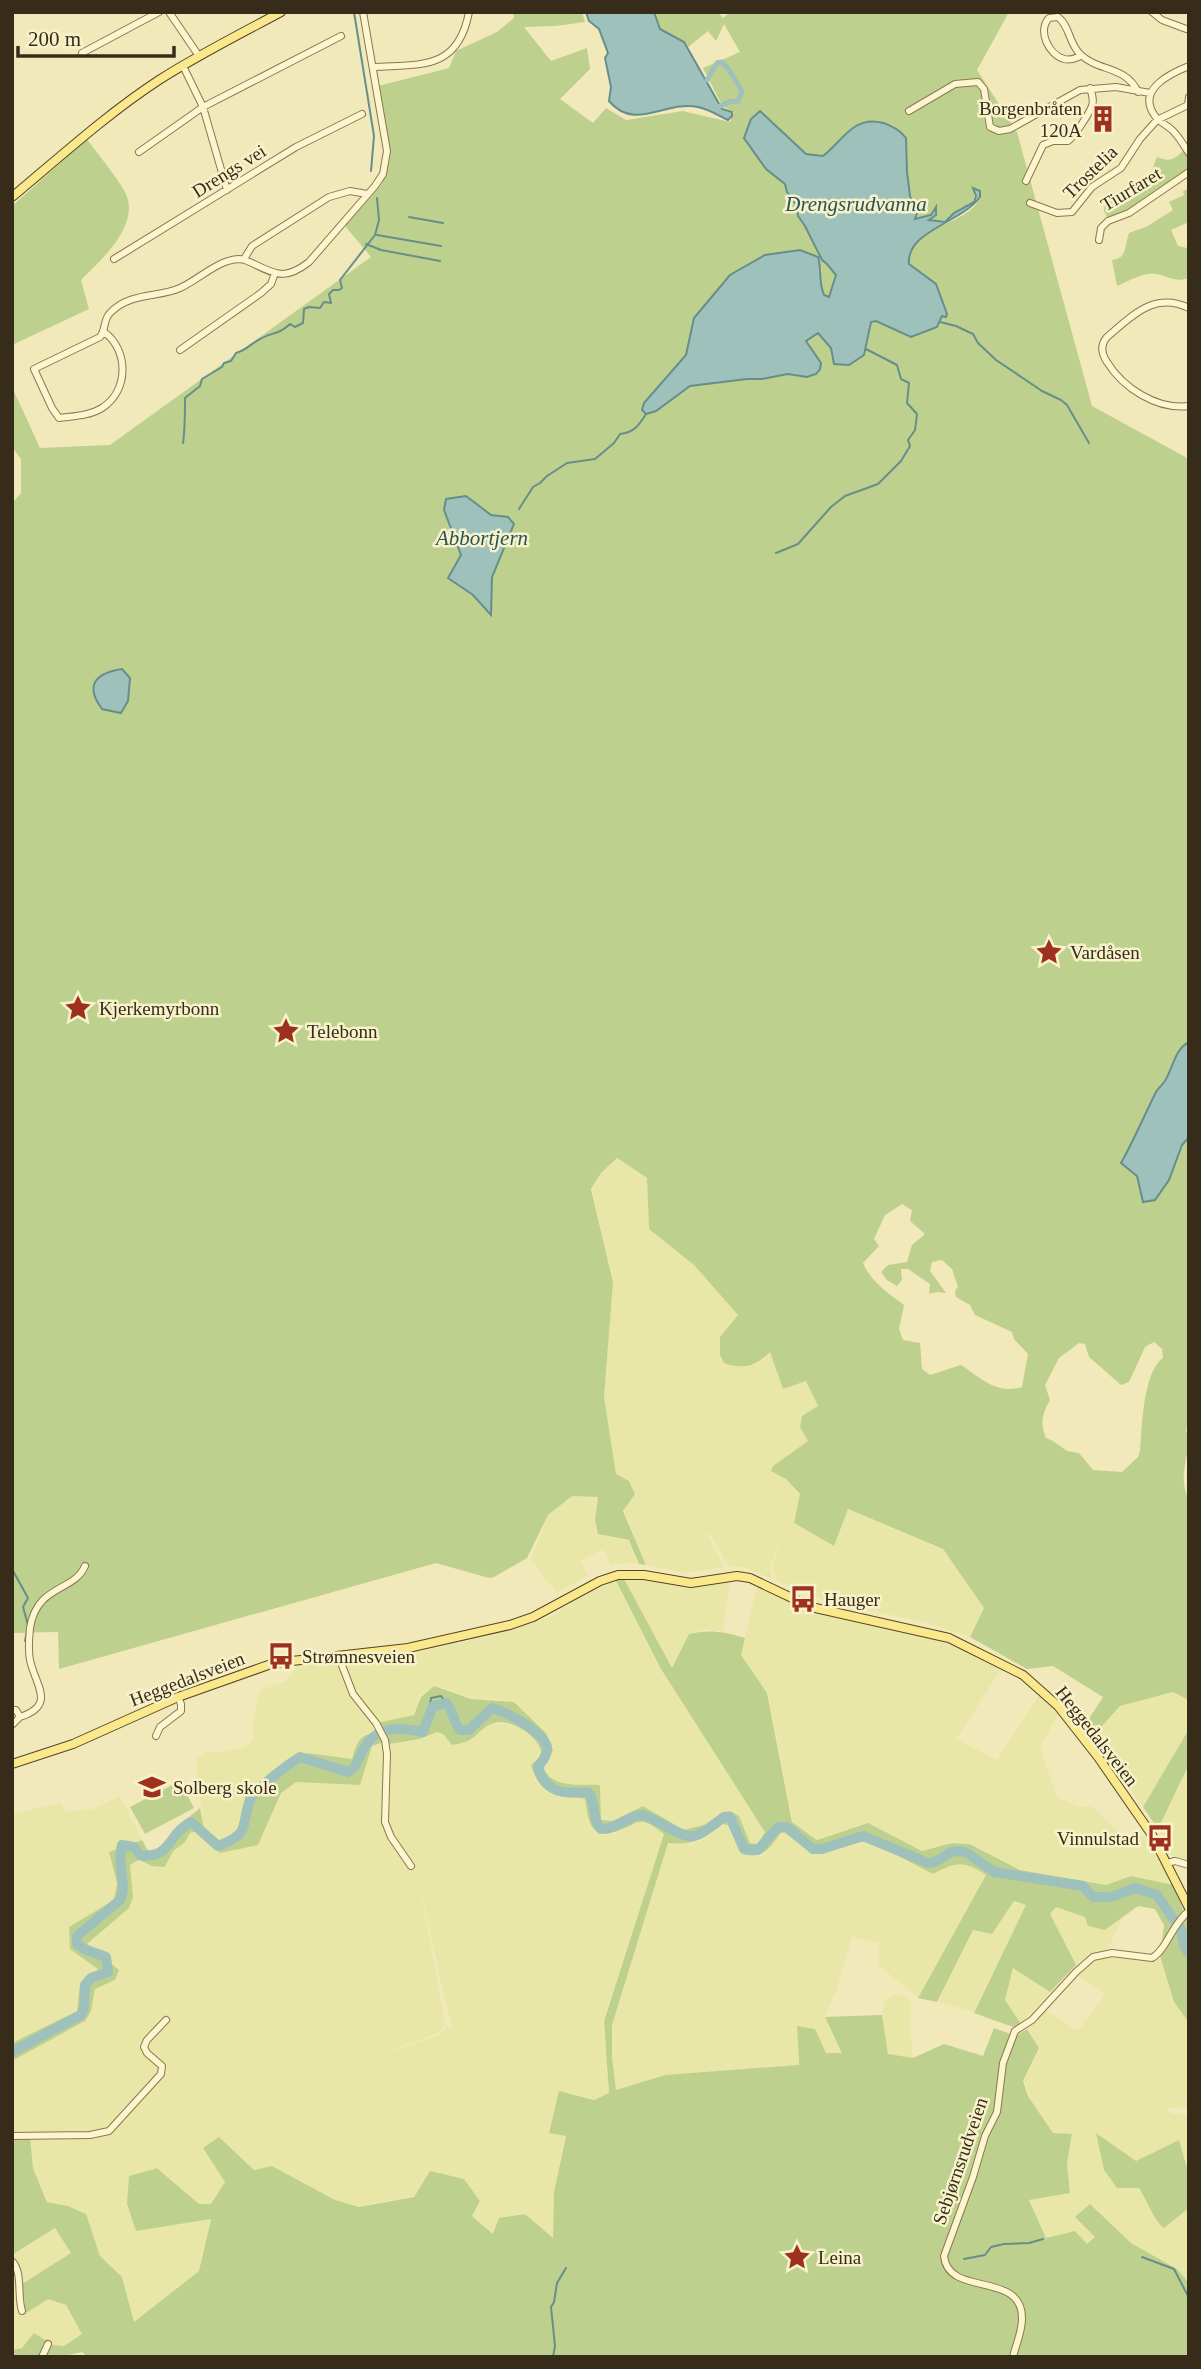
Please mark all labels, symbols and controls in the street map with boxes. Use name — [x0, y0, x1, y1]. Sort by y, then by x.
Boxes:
scale bar — [18, 14, 173, 58]
text: 200 m — [28, 27, 81, 51]
place label: Borgenbråten 120A — [979, 98, 1082, 141]
building icon: Borgenbråten 120A — [1088, 104, 1118, 134]
street label: Drengs vei — [188, 140, 270, 202]
street label: Trostelia — [1059, 141, 1122, 203]
street label: Tiurfaret — [1097, 162, 1166, 215]
water label: Drengsrudvanna — [784, 192, 927, 216]
water label: Abbortjern — [434, 526, 528, 550]
place icon: Vardåsen — [1034, 937, 1064, 967]
place label: Vardåsen — [1070, 942, 1140, 963]
place icon: Kjerkemyrbonn — [63, 993, 93, 1023]
place label: Kjerkemyrbonn — [99, 998, 220, 1019]
place icon: Telebonn — [271, 1016, 301, 1046]
place label: Telebonn — [307, 1021, 378, 1042]
bus stop icon: Hauger — [788, 1584, 818, 1614]
place label: Hauger — [824, 1589, 881, 1610]
bus stop icon: Strømnesveien — [266, 1641, 296, 1671]
place label: Strømnesveien — [302, 1646, 415, 1667]
street label: Heggedalsveien — [127, 1647, 248, 1711]
street label: Heggedalsveien — [1051, 1682, 1143, 1791]
school or university icon: Solberg skole — [137, 1772, 167, 1802]
place label: Solberg skole — [173, 1777, 277, 1798]
bus stop icon: Vinnulstad — [1145, 1823, 1175, 1853]
place label: Vinnulstad — [1057, 1828, 1139, 1849]
street label: Sebjørnsrudveien — [928, 2094, 992, 2227]
place icon: Leina — [782, 2242, 812, 2272]
place label: Leina — [818, 2247, 862, 2268]

